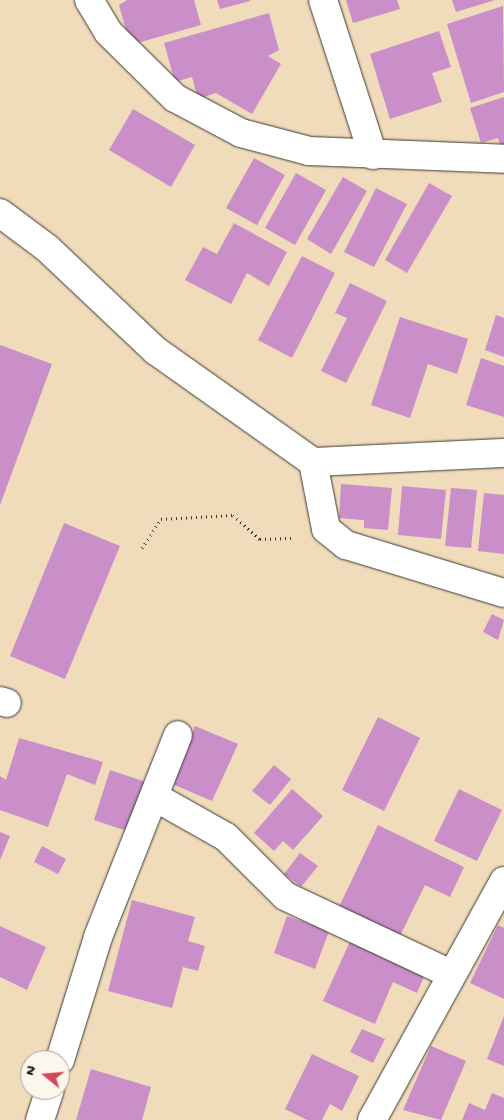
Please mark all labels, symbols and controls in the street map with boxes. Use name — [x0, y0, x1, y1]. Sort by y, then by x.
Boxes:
north arrow — [20, 1050, 70, 1100]
text: N — [22, 1064, 41, 1078]

